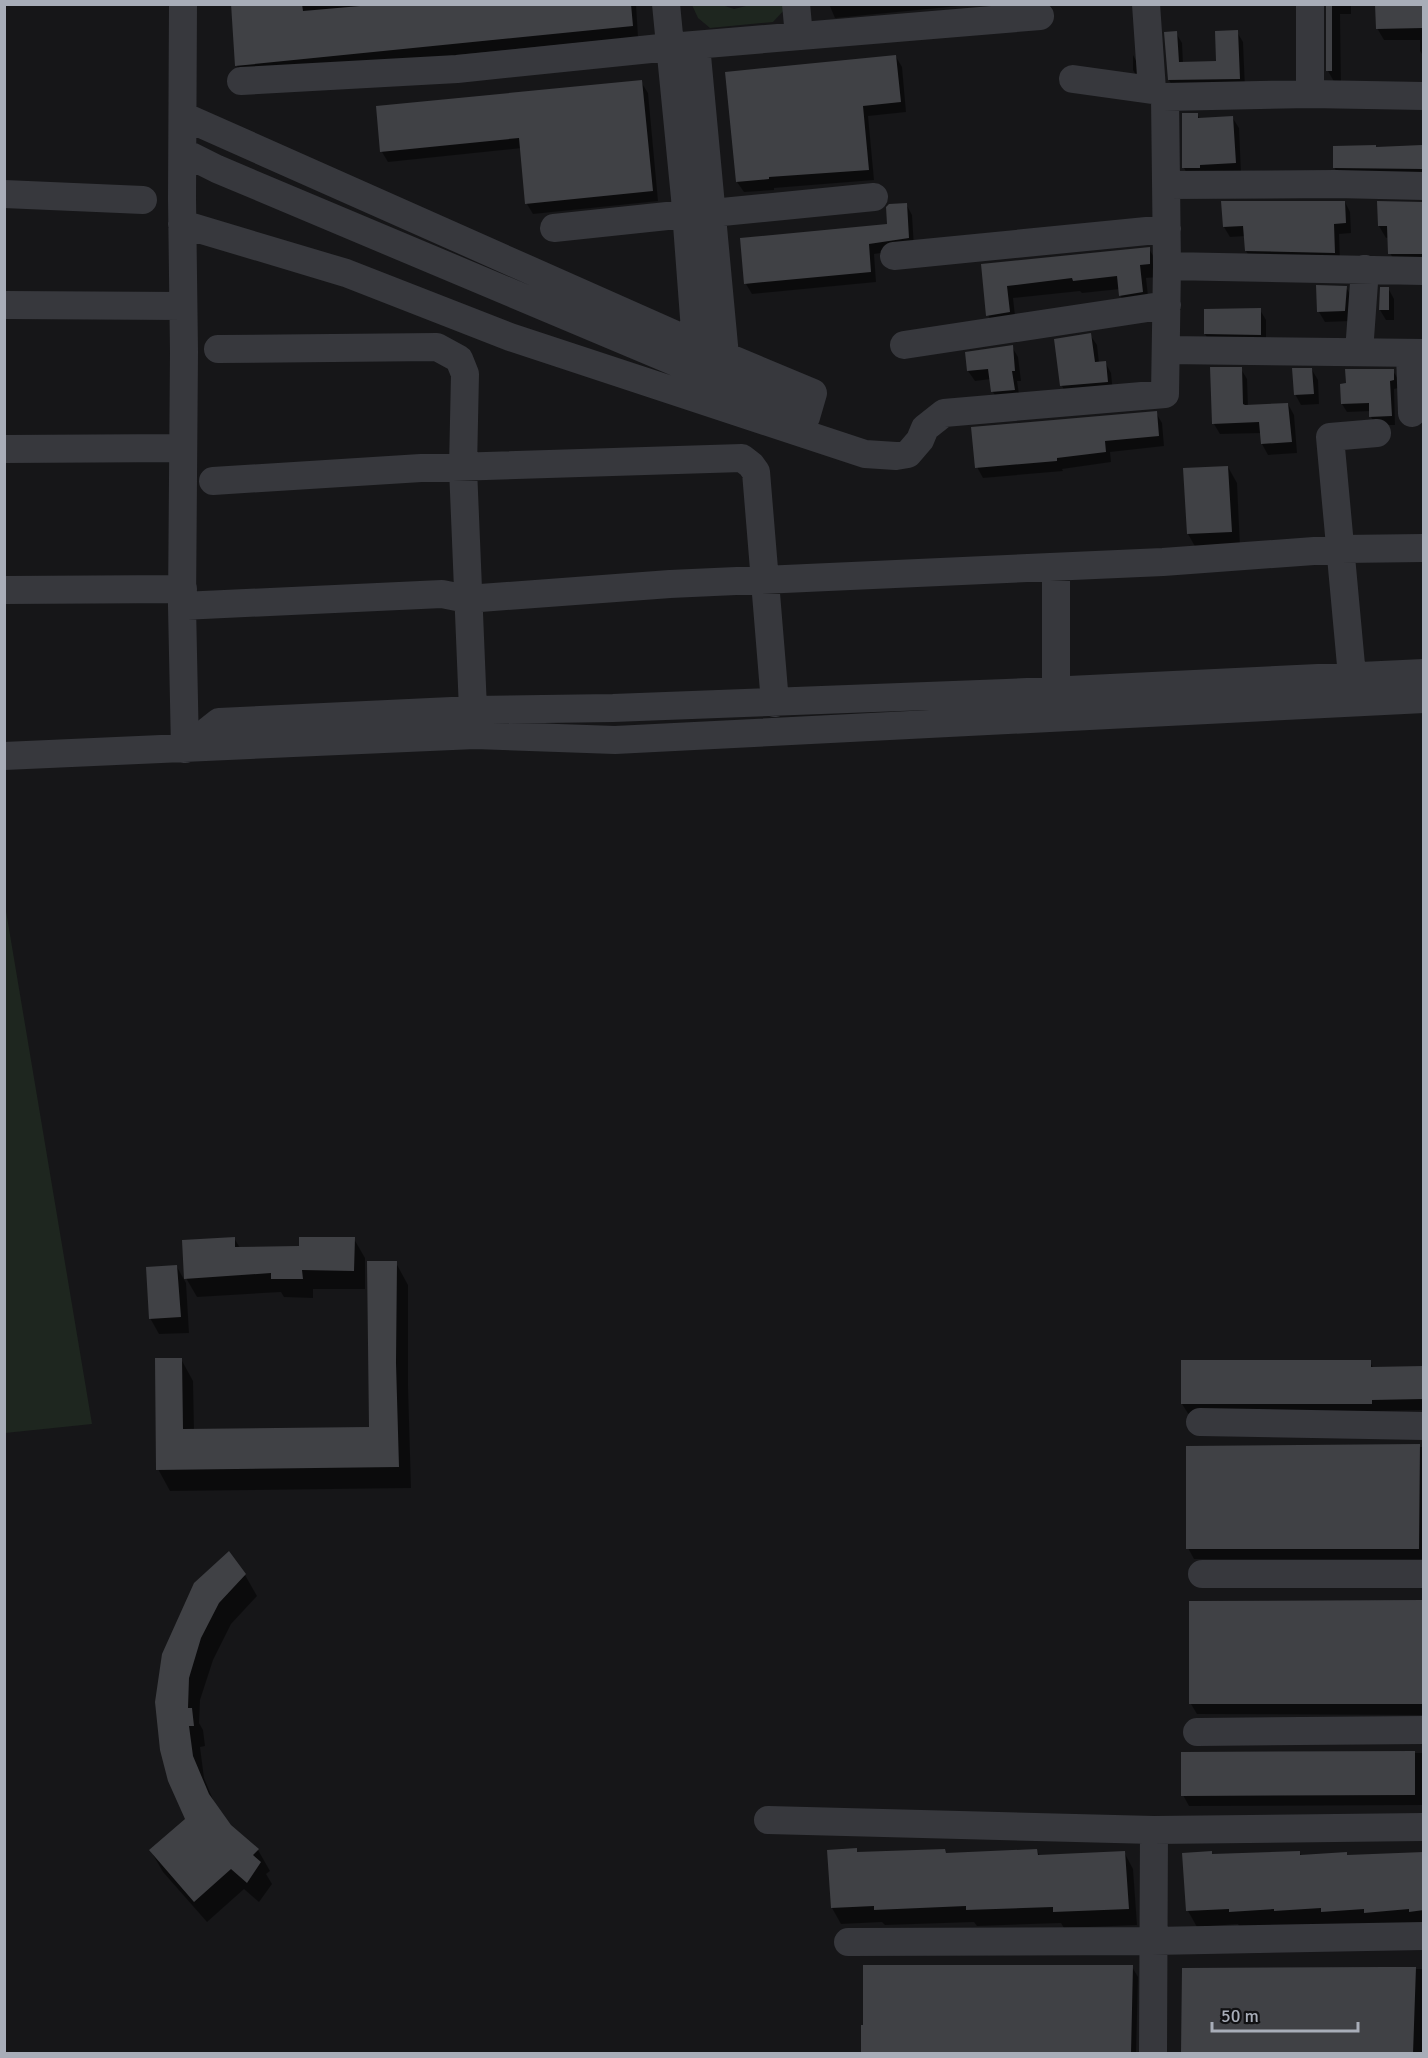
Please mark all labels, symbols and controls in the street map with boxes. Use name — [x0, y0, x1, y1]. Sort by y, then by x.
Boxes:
scale bar — [1212, 1995, 1358, 2033]
text: 50 m — [1221, 2005, 1259, 2027]

